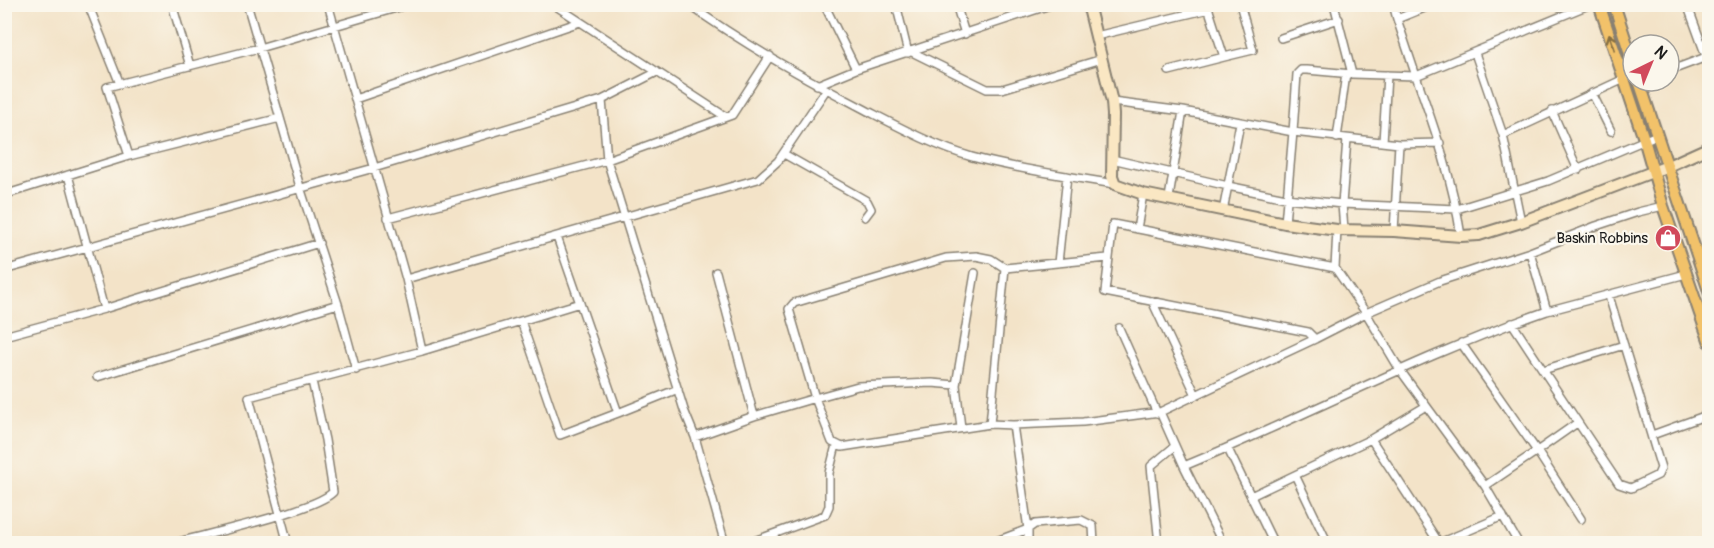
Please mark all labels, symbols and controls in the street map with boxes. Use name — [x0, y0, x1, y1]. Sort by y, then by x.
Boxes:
one-way arrow — [1605, 33, 1616, 52]
north arrow — [1621, 33, 1681, 93]
text: N — [1650, 42, 1671, 64]
shop icon: Baskin Robbins — [1653, 223, 1683, 253]
place label: Baskin Robbins — [1556, 229, 1648, 248]

